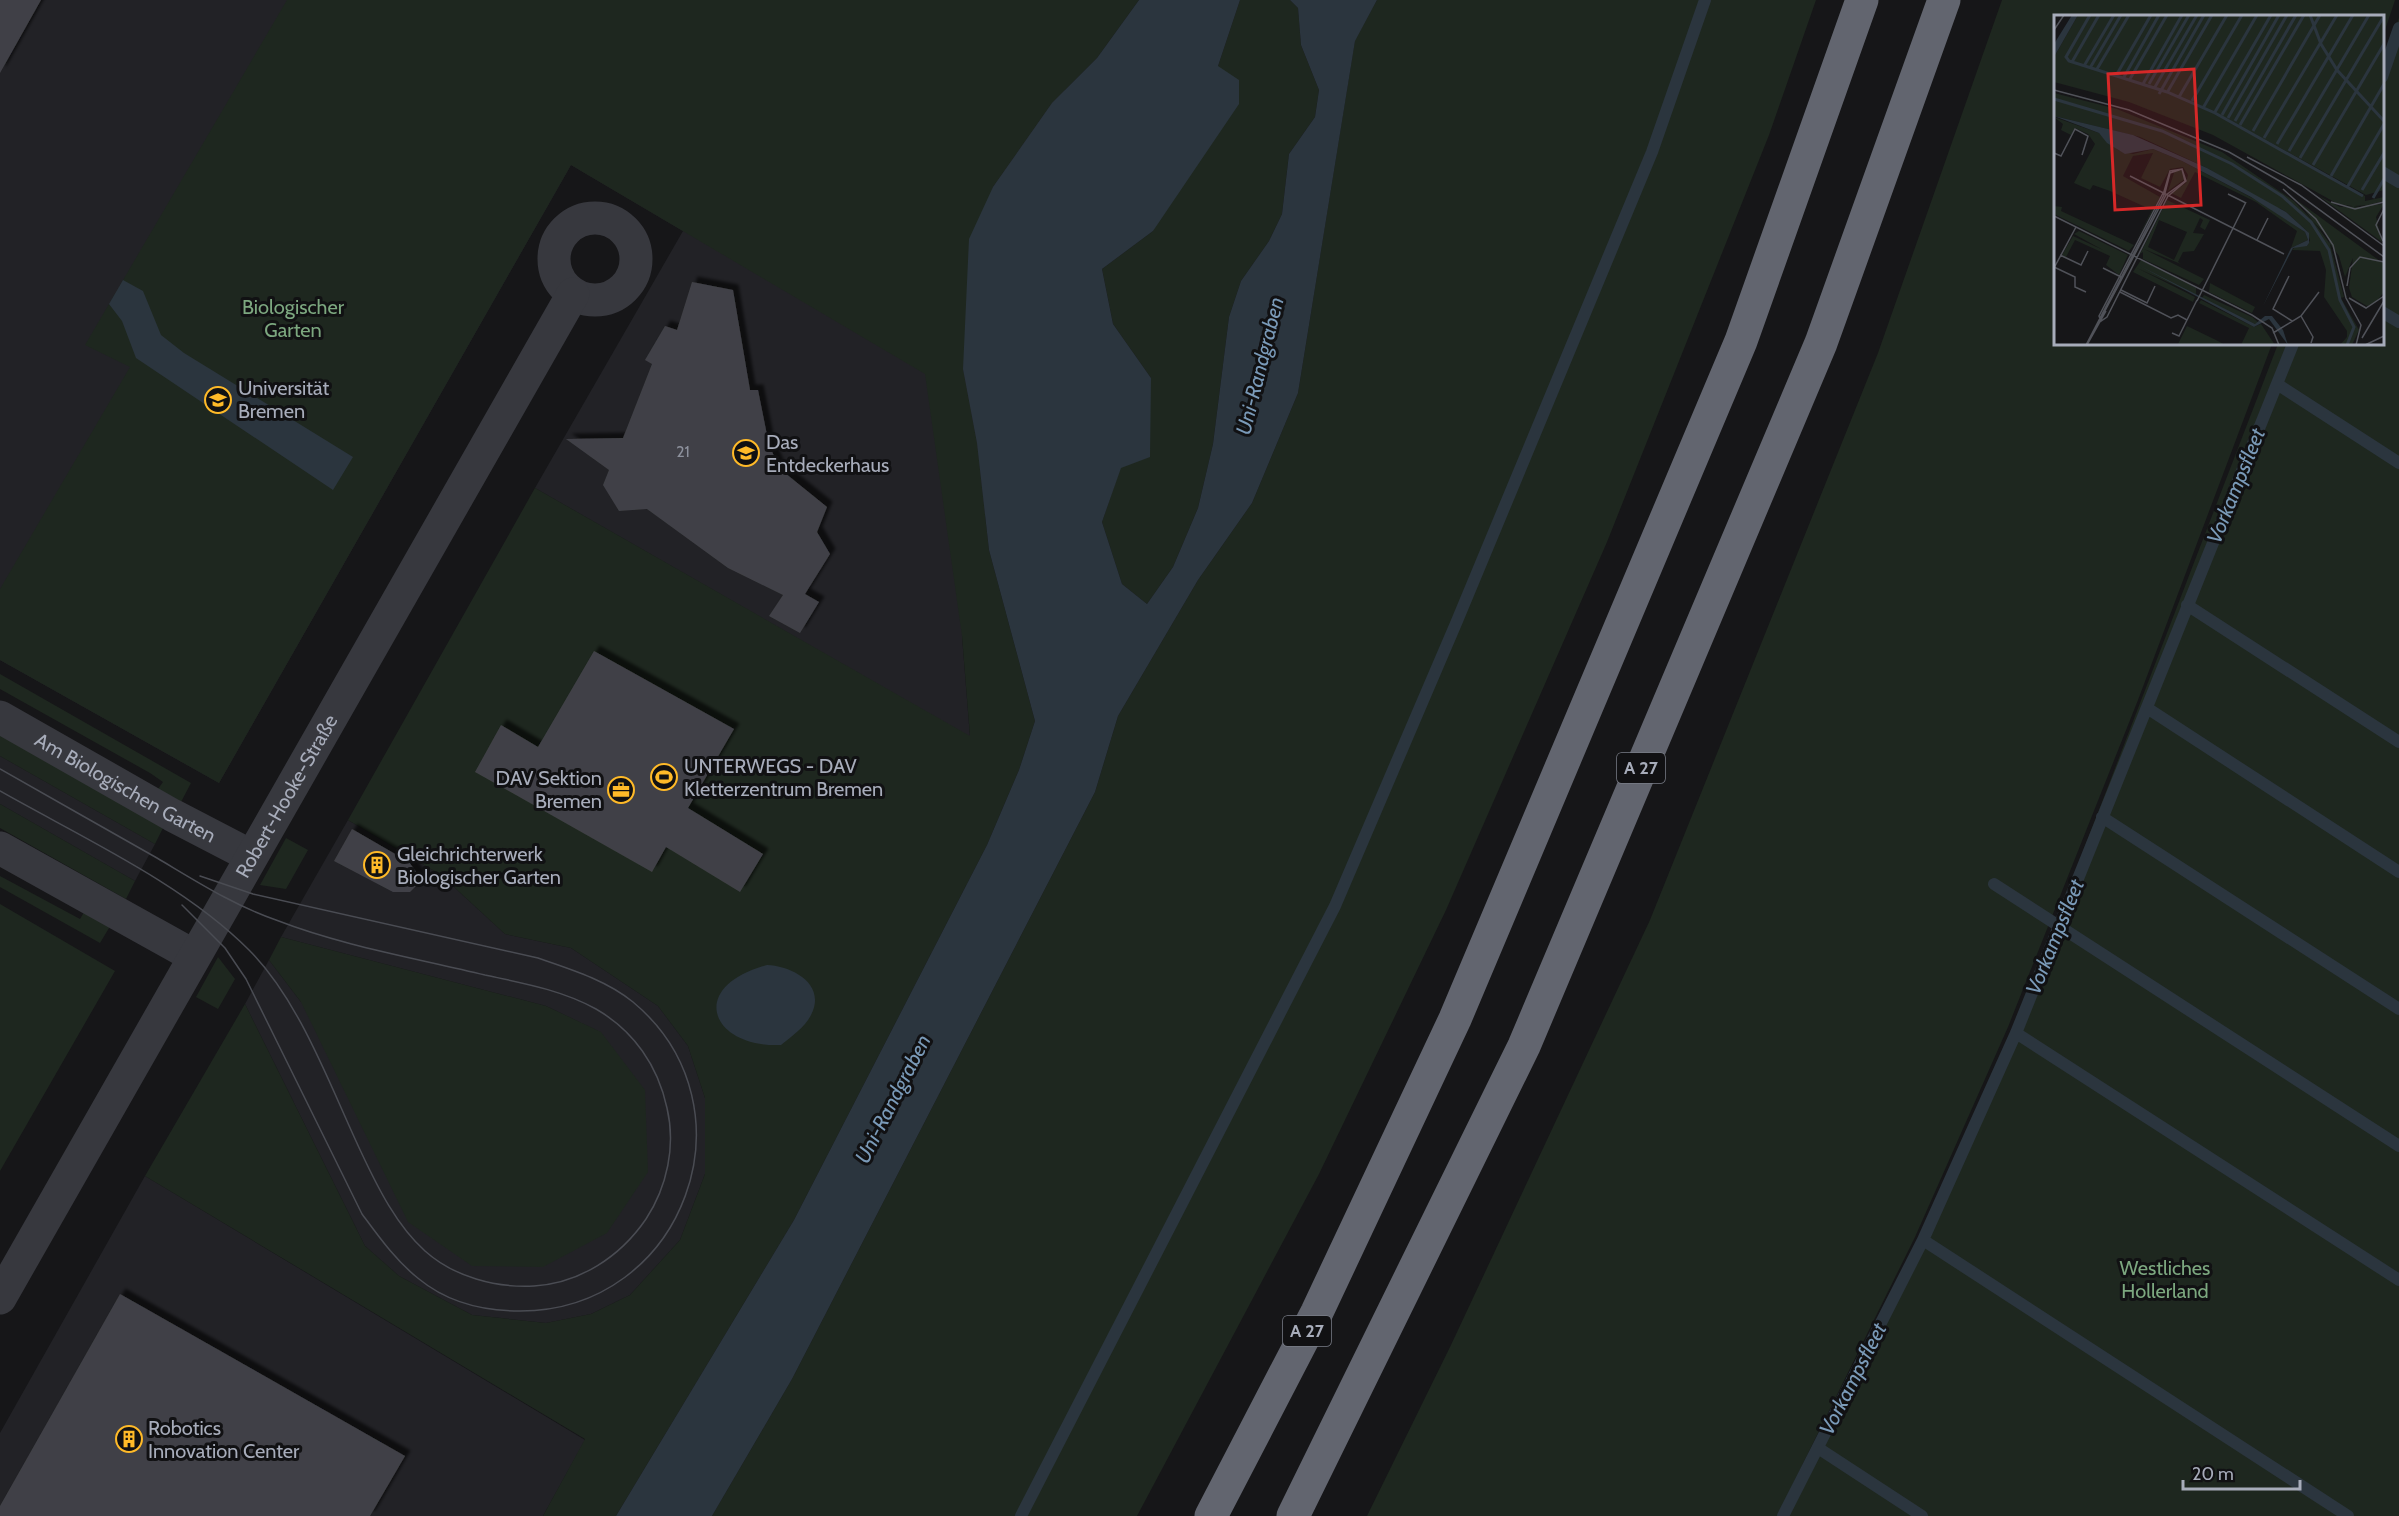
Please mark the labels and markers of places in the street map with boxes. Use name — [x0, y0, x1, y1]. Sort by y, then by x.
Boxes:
place label: Universität Bremen — [238, 376, 329, 423]
school or university icon: Universität Bremen — [203, 385, 233, 415]
place label: Das Entdeckerhaus — [766, 430, 889, 477]
school or university icon: Das Entdeckerhaus — [731, 438, 761, 468]
place label: UNTERWEGS - DAV Kletterzentrum Bremen — [684, 754, 883, 801]
sports icon: UNTERWEGS - DAV Kletterzentrum Bremen — [649, 762, 679, 792]
place label: DAV Sektion Bremen — [496, 766, 602, 813]
office icon: DAV Sektion Bremen — [606, 775, 636, 805]
place label: Gleichrichterwerk Biologischer Garten — [397, 842, 561, 889]
building icon: Gleichrichterwerk Biologischer Garten — [362, 850, 392, 880]
place label: Robotics Innovation Center — [148, 1416, 300, 1463]
building icon: Robotics Innovation Center — [114, 1424, 144, 1454]

